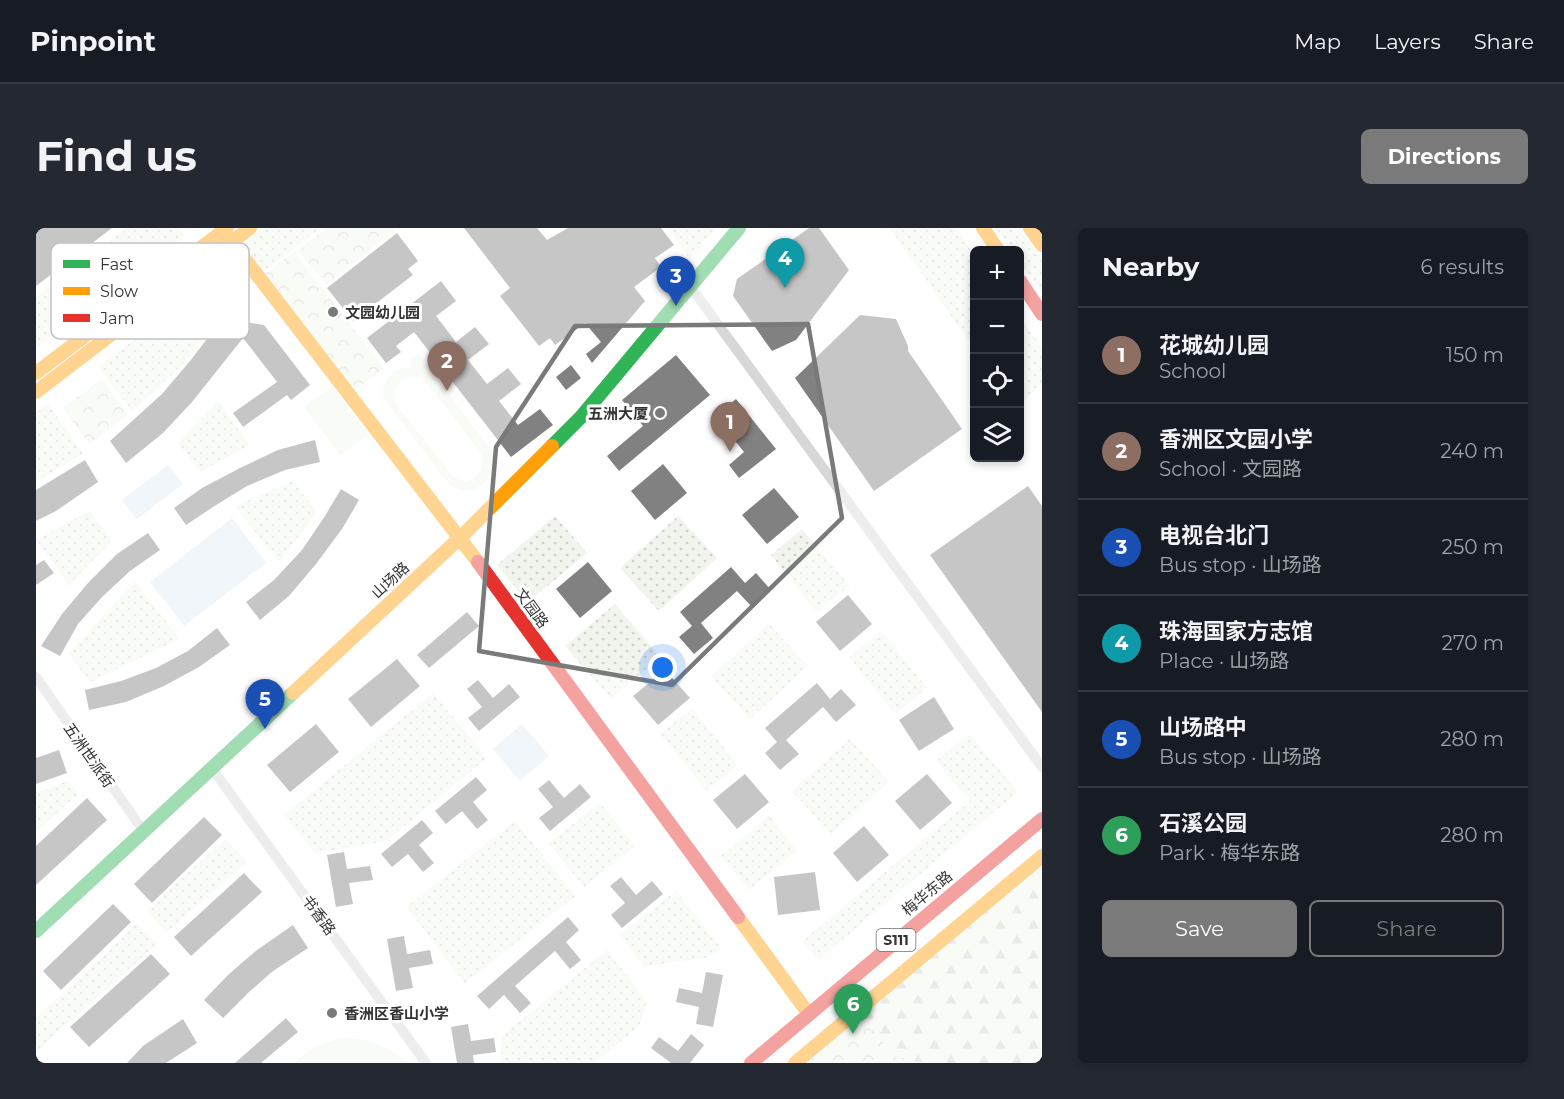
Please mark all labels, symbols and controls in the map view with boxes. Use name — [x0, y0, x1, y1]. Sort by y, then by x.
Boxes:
text: Pinpoint — [30, 24, 156, 58]
text: Map — [1294, 29, 1341, 54]
text: Layers — [1374, 29, 1441, 54]
text: Share — [1474, 29, 1534, 54]
button: Directions — [1361, 129, 1528, 184]
text: Find us — [36, 130, 197, 182]
pin: 4 — [766, 238, 804, 288]
legend — [51, 243, 249, 339]
map controls — [970, 246, 1024, 462]
button: + — [970, 246, 1024, 300]
text: Nearby — [1102, 251, 1199, 283]
text: Fast — [100, 255, 134, 274]
text: 6 results — [1420, 255, 1504, 279]
pin: 3 — [656, 256, 696, 306]
text: Slow — [100, 282, 138, 301]
button: − — [970, 300, 1024, 354]
place label: 文园幼儿园 — [345, 303, 420, 322]
marker: 文园幼儿园 — [326, 305, 340, 319]
text: Jam — [99, 309, 134, 328]
text: 花城幼儿园 — [1159, 332, 1269, 359]
pin: 2 — [428, 342, 466, 391]
text: 1 — [1118, 343, 1125, 367]
text: 150 m — [1446, 343, 1504, 367]
button: locate — [970, 354, 1024, 408]
text: School — [1159, 359, 1226, 383]
pin: 1 — [710, 402, 750, 452]
place label: 五洲大厦 — [588, 404, 648, 423]
marker: 五洲大厦 — [653, 406, 667, 420]
button: layers — [970, 408, 1024, 462]
text: 香洲区文园小学 — [1159, 426, 1313, 453]
text: 2 — [1116, 439, 1127, 463]
text: 240 m — [1440, 439, 1504, 463]
text: School · 文园路 — [1159, 457, 1302, 481]
text: 电视台北门 — [1159, 522, 1269, 549]
text: 3 — [1116, 535, 1127, 559]
text: 250 m — [1442, 535, 1504, 559]
text: Bus stop · 山场路 — [1159, 553, 1322, 577]
street label: 山场路 — [367, 558, 413, 602]
street label: 文园路 — [511, 584, 553, 632]
text: 珠海国家方志馆 — [1159, 618, 1313, 645]
text: 4 — [1115, 631, 1128, 655]
text: 270 m — [1442, 631, 1504, 655]
text: Place · 山场路 — [1159, 649, 1289, 673]
your location — [648, 653, 677, 682]
pin: 5 — [246, 680, 284, 729]
text: 山场路中 — [1159, 714, 1247, 741]
street label: 五洲世派街 — [60, 719, 118, 791]
text: 5 — [1116, 727, 1127, 751]
text: 280 m — [1440, 727, 1504, 751]
text: Bus stop · 山场路 — [1159, 745, 1322, 769]
text: 石溪公园 — [1159, 810, 1247, 837]
text: 6 — [1115, 823, 1128, 847]
text: 280 m — [1440, 823, 1504, 847]
text: Park · 梅华东路 — [1159, 841, 1300, 865]
street label: 梅华东路 — [898, 866, 956, 920]
street label: 书香路 — [298, 891, 340, 939]
button: Save — [1102, 900, 1297, 957]
button: Share — [1309, 900, 1504, 957]
road number: S111 — [876, 929, 916, 951]
pin: 6 — [834, 984, 872, 1034]
place label: 香洲区香山小学 — [344, 1004, 449, 1023]
marker: 香洲区香山小学 — [325, 1006, 339, 1020]

